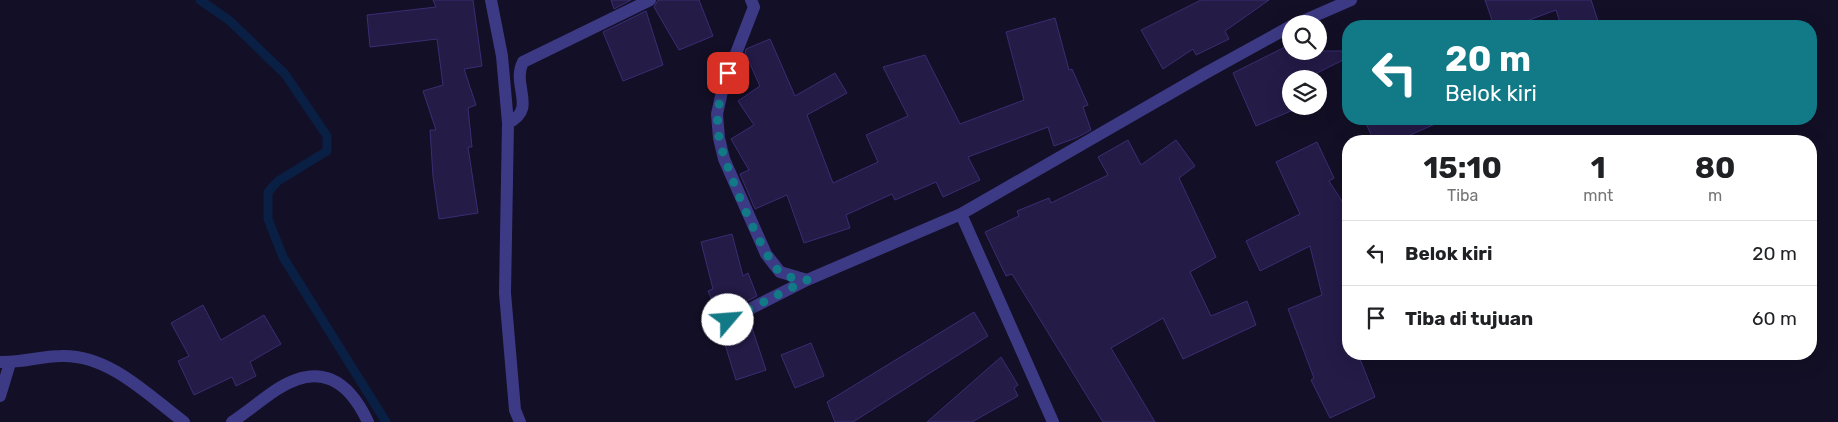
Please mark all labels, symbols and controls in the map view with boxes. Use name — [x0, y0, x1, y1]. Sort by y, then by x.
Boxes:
map controls — [1282, 15, 1327, 115]
button: search — [1282, 15, 1327, 60]
text: 20 m — [1445, 38, 1531, 80]
icon: left — [1362, 40, 1427, 105]
pin — [707, 52, 749, 94]
icon: arrive — [714, 59, 742, 87]
button: layers — [1282, 70, 1327, 115]
text: Belok kiri — [1445, 80, 1537, 107]
text: 15:10 — [1423, 150, 1502, 186]
text: 1 — [1591, 150, 1606, 186]
text: 80 — [1695, 150, 1736, 186]
text: Tiba — [1447, 186, 1478, 205]
text: mnt — [1583, 186, 1613, 205]
text: m — [1708, 186, 1722, 205]
icon: left — [1362, 239, 1390, 267]
text: Belok kiri — [1405, 242, 1492, 265]
text: 20 m — [1752, 242, 1797, 265]
position arrow — [701, 293, 753, 345]
icon: arrive — [1362, 304, 1390, 332]
text: Tiba di tujuan — [1405, 307, 1533, 330]
text: 60 m — [1752, 307, 1797, 330]

